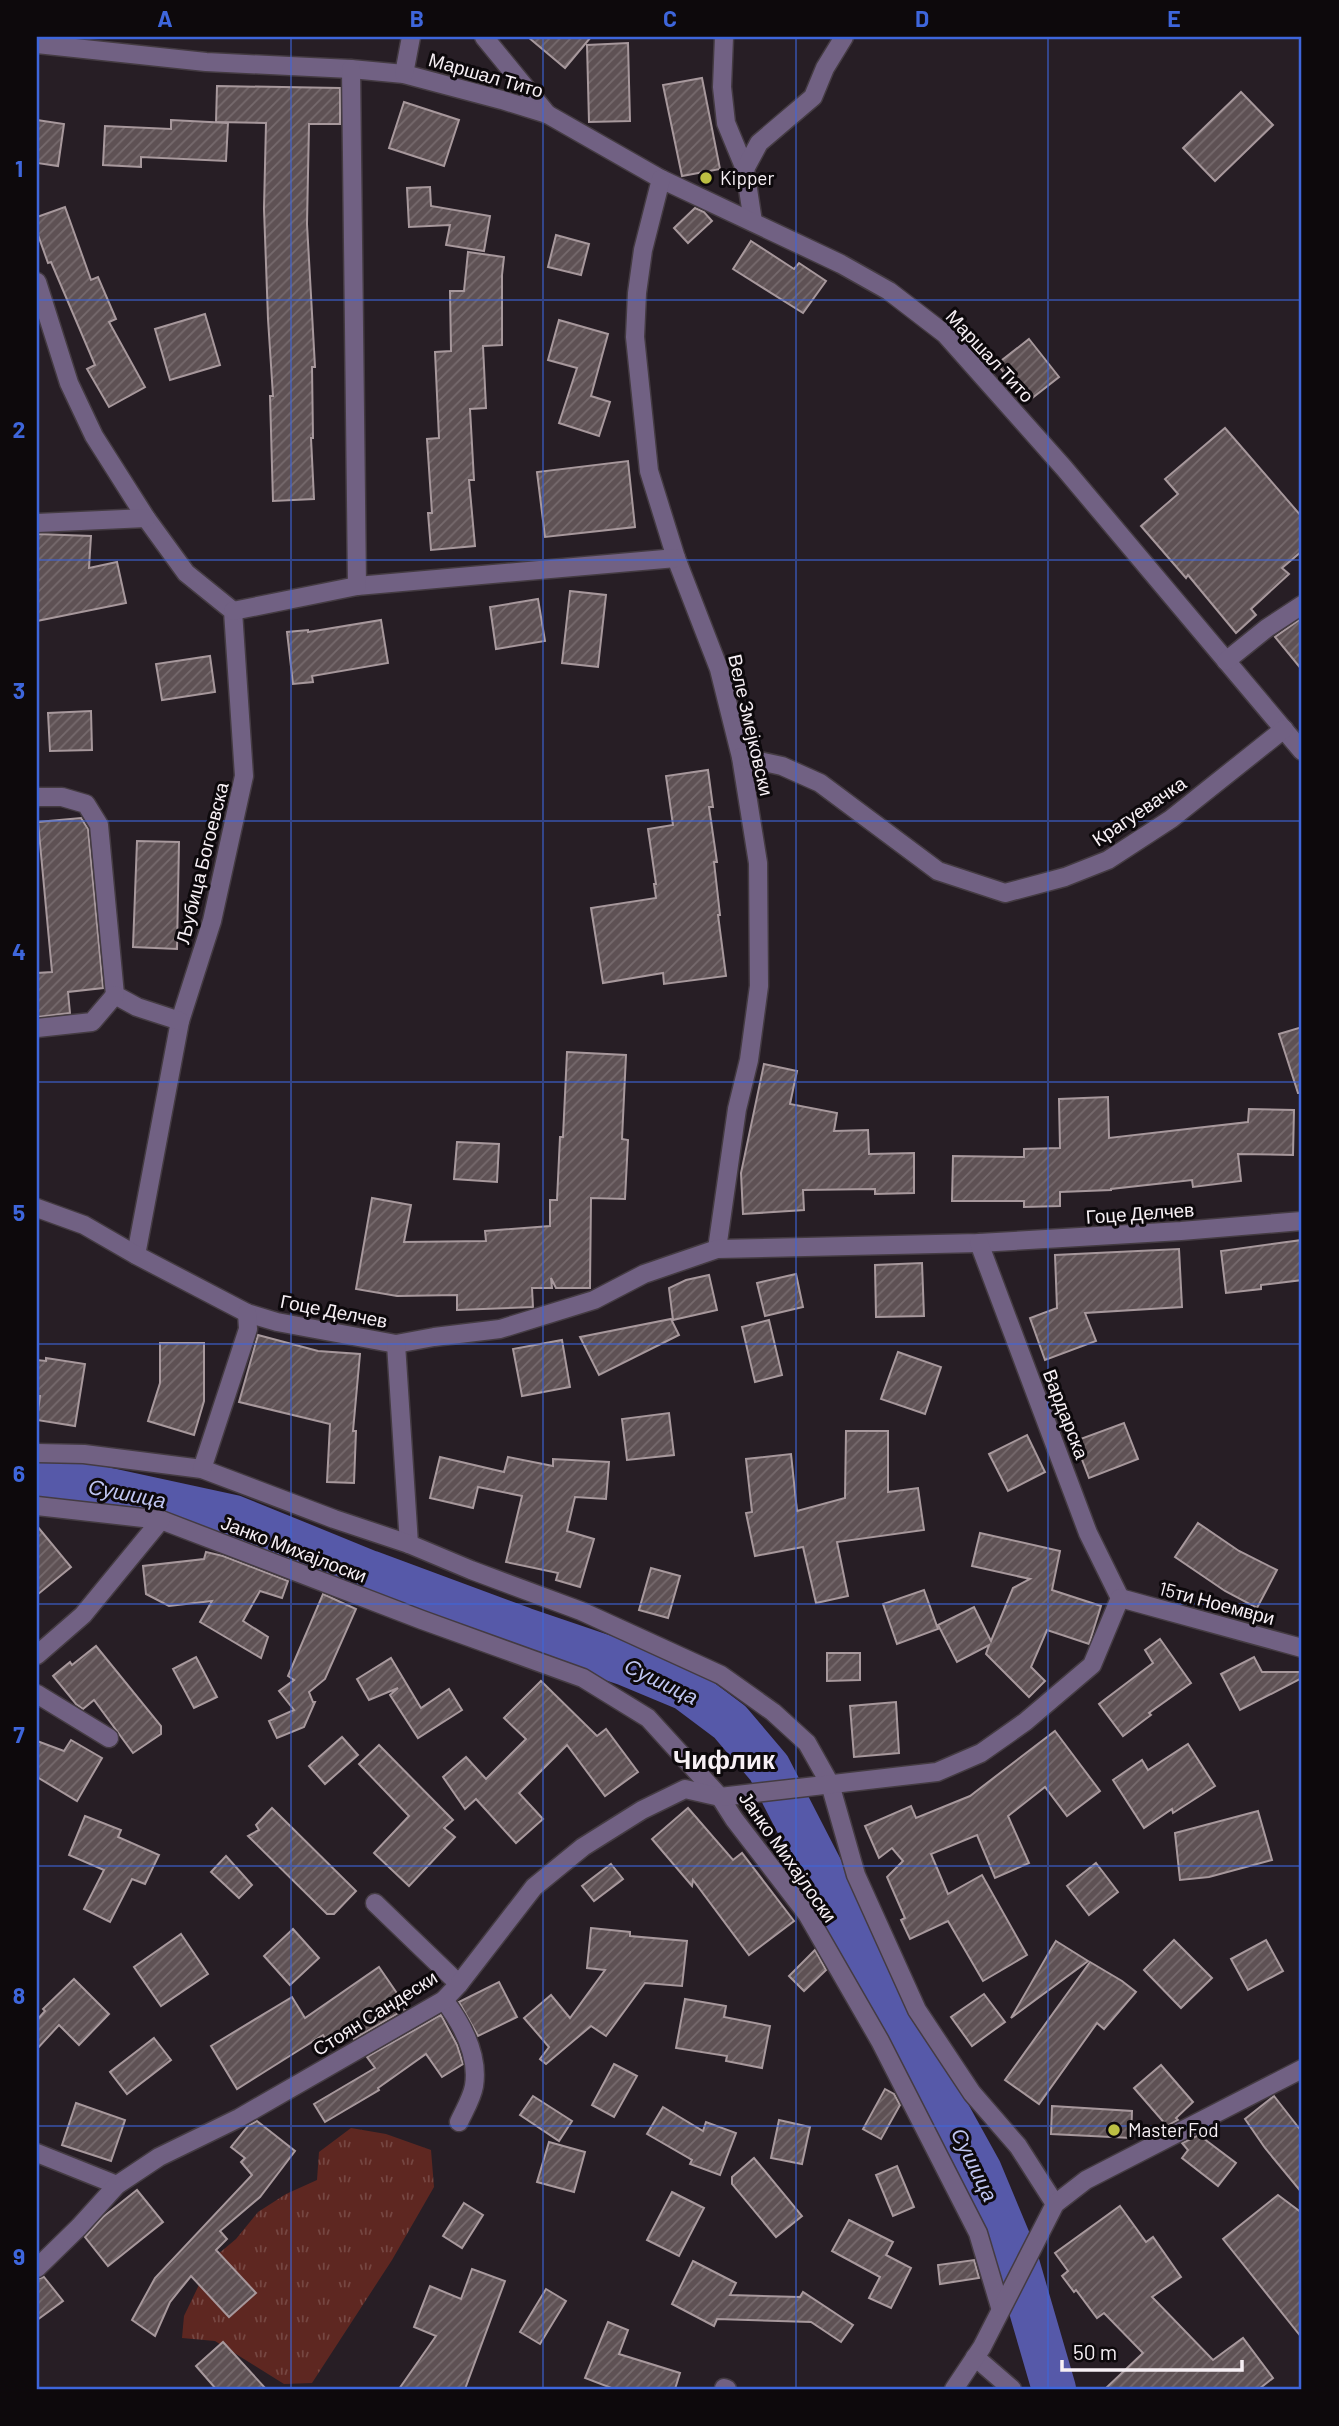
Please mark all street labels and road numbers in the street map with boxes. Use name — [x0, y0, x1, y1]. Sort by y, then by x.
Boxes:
street label: Маршал Тито — [426, 47, 546, 102]
street label: Маршал Тито — [942, 305, 1039, 407]
street label: Веле Змејковски — [724, 652, 779, 798]
street label: Крагуевачка — [1087, 771, 1190, 850]
street label: Љубица Богоевска — [170, 779, 233, 946]
street label: Гоце Делчев — [1085, 1197, 1195, 1228]
street label: Гоце Делчев — [279, 1289, 390, 1332]
street label: Вардарска — [1039, 1366, 1094, 1462]
street label: Јанко Михајлоски — [218, 1510, 370, 1587]
street label: 15ти Ноември — [1157, 1576, 1277, 1629]
street label: Јанко Михајлоски — [735, 1787, 842, 1926]
street label: Стоян Сандески — [308, 1965, 441, 2060]

